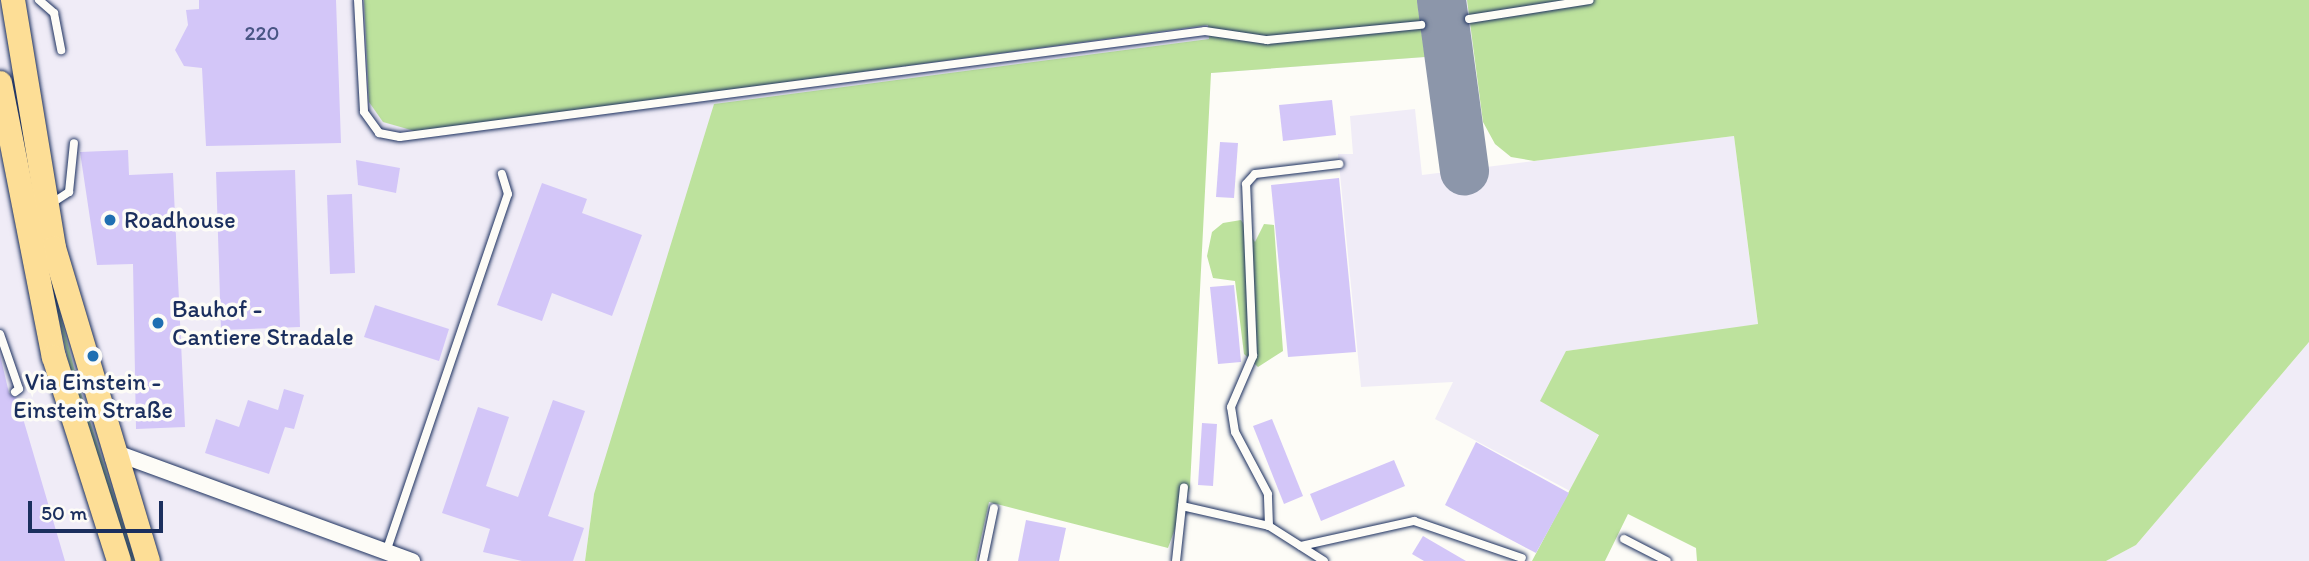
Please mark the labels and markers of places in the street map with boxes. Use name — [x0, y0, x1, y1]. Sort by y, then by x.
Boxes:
place label: Roadhouse — [124, 206, 236, 234]
marker: Roadhouse — [102, 212, 118, 228]
place label: Bauhof - Cantiere Stradale — [172, 295, 354, 351]
marker: Bauhof - Cantiere Stradale — [150, 315, 166, 331]
marker: Via Einstein - Einstein Straße — [85, 348, 101, 364]
place label: Via Einstein - Einstein Straße — [13, 368, 173, 424]

